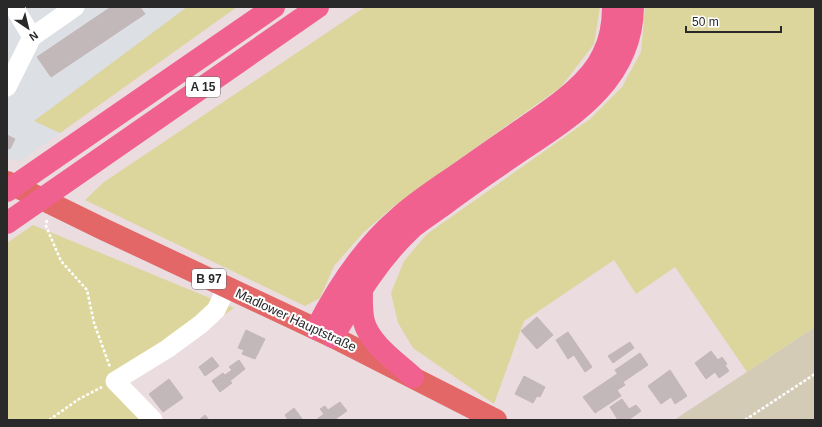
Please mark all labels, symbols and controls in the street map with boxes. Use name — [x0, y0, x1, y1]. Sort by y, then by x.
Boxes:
north arrow — [8, 8, 48, 48]
scale bar — [686, 8, 781, 34]
text: 50 m — [692, 15, 719, 29]
text: N — [27, 29, 40, 43]
road number: A 15 — [186, 77, 220, 97]
road number: B 97 — [192, 269, 226, 289]
street label: Madlower Hauptstraße — [233, 285, 359, 355]

